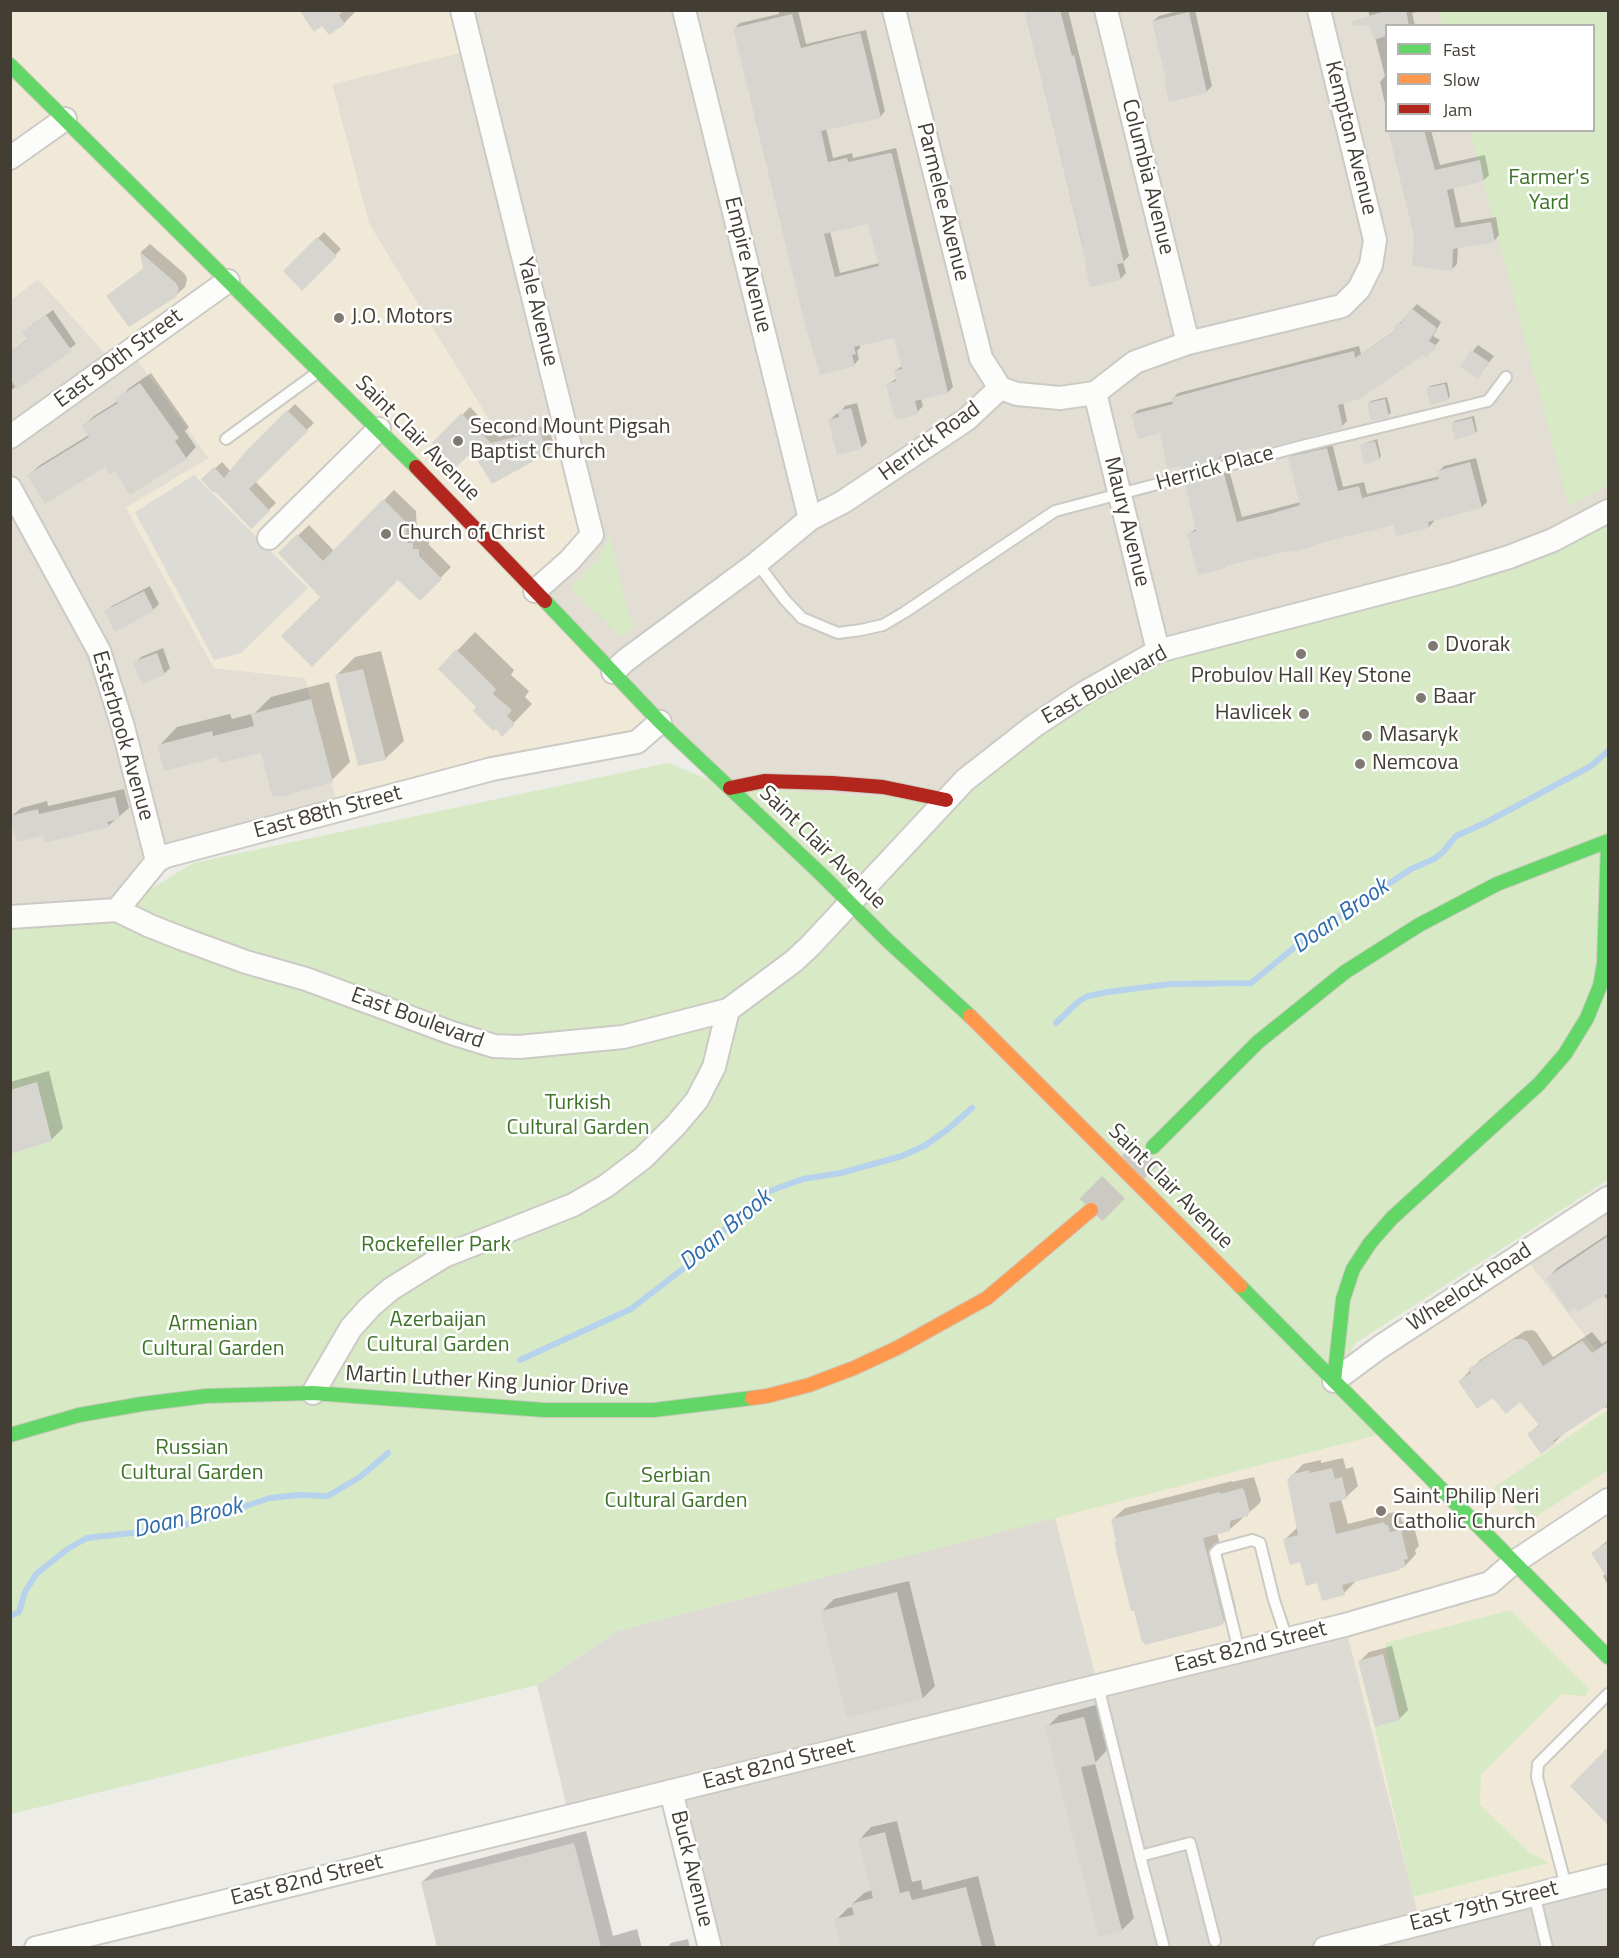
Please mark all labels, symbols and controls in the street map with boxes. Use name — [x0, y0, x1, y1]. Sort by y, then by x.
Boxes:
legend — [1385, 24, 1595, 132]
text: Fast — [1443, 36, 1476, 63]
street label: Kempton Avenue — [1318, 58, 1382, 218]
text: Slow — [1443, 66, 1480, 93]
street label: Columbia Avenue — [1115, 96, 1179, 258]
text: Jam — [1443, 96, 1472, 123]
street label: Parmelee Avenue — [910, 120, 974, 284]
park label: Farmer's Yard — [1508, 166, 1590, 218]
street label: Empire Avenue — [717, 194, 777, 336]
street label: Yale Avenue — [511, 255, 563, 369]
street label: East 90th Street — [50, 304, 188, 414]
place label: J.O. Motors — [351, 305, 453, 331]
marker: J.O. Motors — [332, 311, 346, 325]
street label: Saint Clair Avenue — [349, 371, 485, 507]
street label: Herrick Road — [874, 396, 986, 488]
place label: Second Mount Pigsah Baptist Church — [470, 415, 671, 466]
marker: Second Mount Pigsah Baptist Church — [451, 434, 465, 448]
street label: Herrick Place — [1153, 441, 1277, 497]
street label: Maury Avenue — [1097, 454, 1155, 590]
place label: Church of Christ — [398, 521, 545, 547]
marker: Church of Christ — [379, 527, 393, 541]
place label: Dvorak — [1445, 633, 1510, 659]
marker: Dvorak — [1426, 639, 1440, 653]
street label: East Boulevard — [1038, 641, 1172, 731]
marker: Probulov Hall Key Stone — [1294, 647, 1308, 661]
street label: Esterbrook Avenue — [85, 648, 159, 824]
place label: Probulov Hall Key Stone — [1191, 664, 1411, 690]
place label: Baar — [1433, 685, 1476, 711]
marker: Baar — [1414, 691, 1428, 705]
place label: Havlicek — [1215, 701, 1292, 727]
marker: Havlicek — [1297, 707, 1311, 721]
place label: Masaryk — [1379, 723, 1459, 749]
marker: Masaryk — [1360, 729, 1374, 743]
place label: Nemcova — [1372, 751, 1459, 777]
marker: Nemcova — [1353, 757, 1367, 771]
street label: East 88th Street — [251, 781, 405, 845]
street label: Saint Clair Avenue — [753, 781, 891, 915]
water label: Doan Brook — [1287, 873, 1395, 961]
street label: East Boulevard — [347, 983, 487, 1055]
park label: Turkish Cultural Garden — [507, 1091, 649, 1142]
street label: Saint Clair Avenue — [1102, 1119, 1238, 1255]
water label: Doan Brook — [674, 1184, 778, 1278]
park label: Rockefeller Park — [361, 1233, 511, 1259]
street label: Wheelock Road — [1403, 1238, 1537, 1338]
park label: Azerbaijan Cultural Garden — [367, 1308, 509, 1360]
park label: Armenian Cultural Garden — [142, 1312, 284, 1364]
street label: Martin Luther King Junior Drive — [345, 1361, 629, 1403]
park label: Russian Cultural Garden — [121, 1436, 263, 1488]
park label: Serbian Cultural Garden — [605, 1464, 747, 1516]
place label: Saint Philip Neri Catholic Church — [1393, 1485, 1539, 1536]
water label: Doan Brook — [131, 1492, 245, 1546]
marker: Saint Philip Neri Catholic Church — [1374, 1504, 1388, 1518]
street label: East 82nd Street — [1172, 1616, 1330, 1680]
street label: East 82nd Street — [700, 1733, 858, 1797]
street label: Buck Avenue — [664, 1808, 718, 1930]
street label: East 82nd Street — [228, 1849, 386, 1913]
street label: East 79th Street — [1407, 1876, 1561, 1938]

